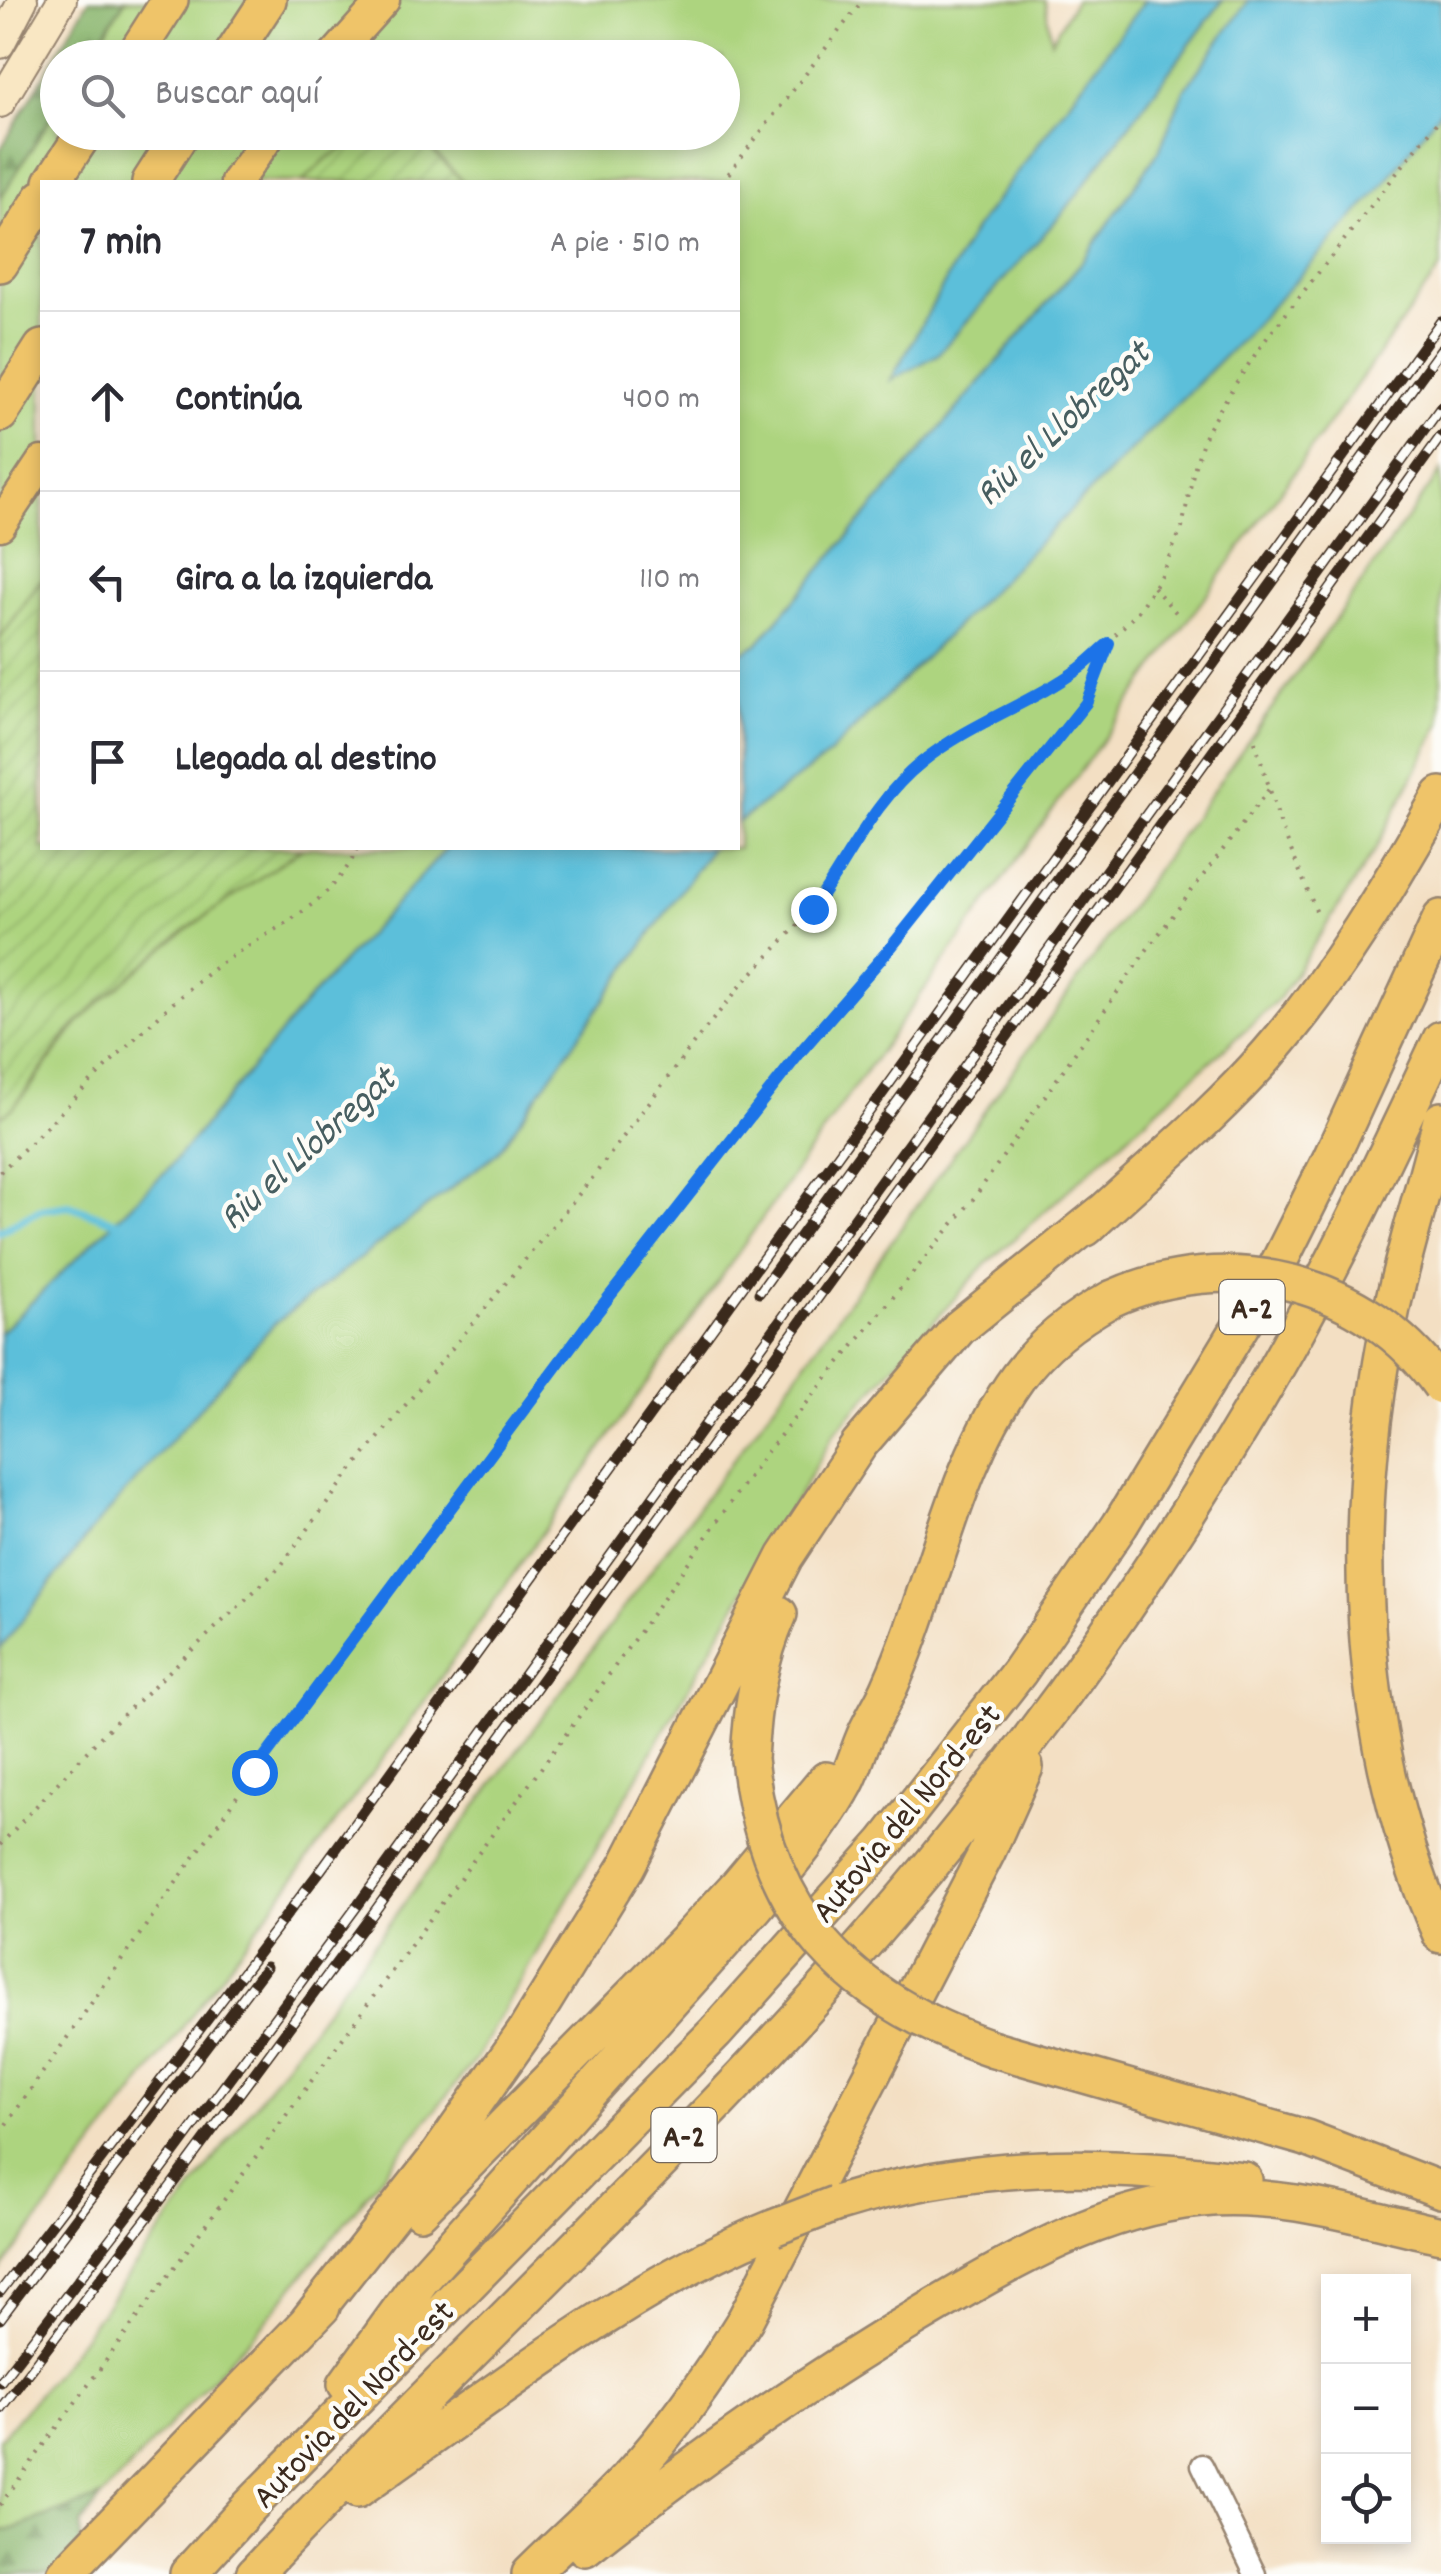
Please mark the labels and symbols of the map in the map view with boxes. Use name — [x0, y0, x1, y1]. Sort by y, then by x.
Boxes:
water label: Riu el Llobregat — [965, 327, 1168, 522]
route end — [791, 887, 837, 933]
water label: Riu el Llobregat — [209, 1054, 414, 1246]
road number: A-2 — [1220, 1280, 1284, 1334]
street label: Autovia del Nord-est — [802, 1694, 1016, 1936]
route start — [232, 1750, 278, 1796]
road number: A-2 — [652, 2108, 716, 2162]
street label: Autovia del Nord-est — [243, 2291, 469, 2522]

